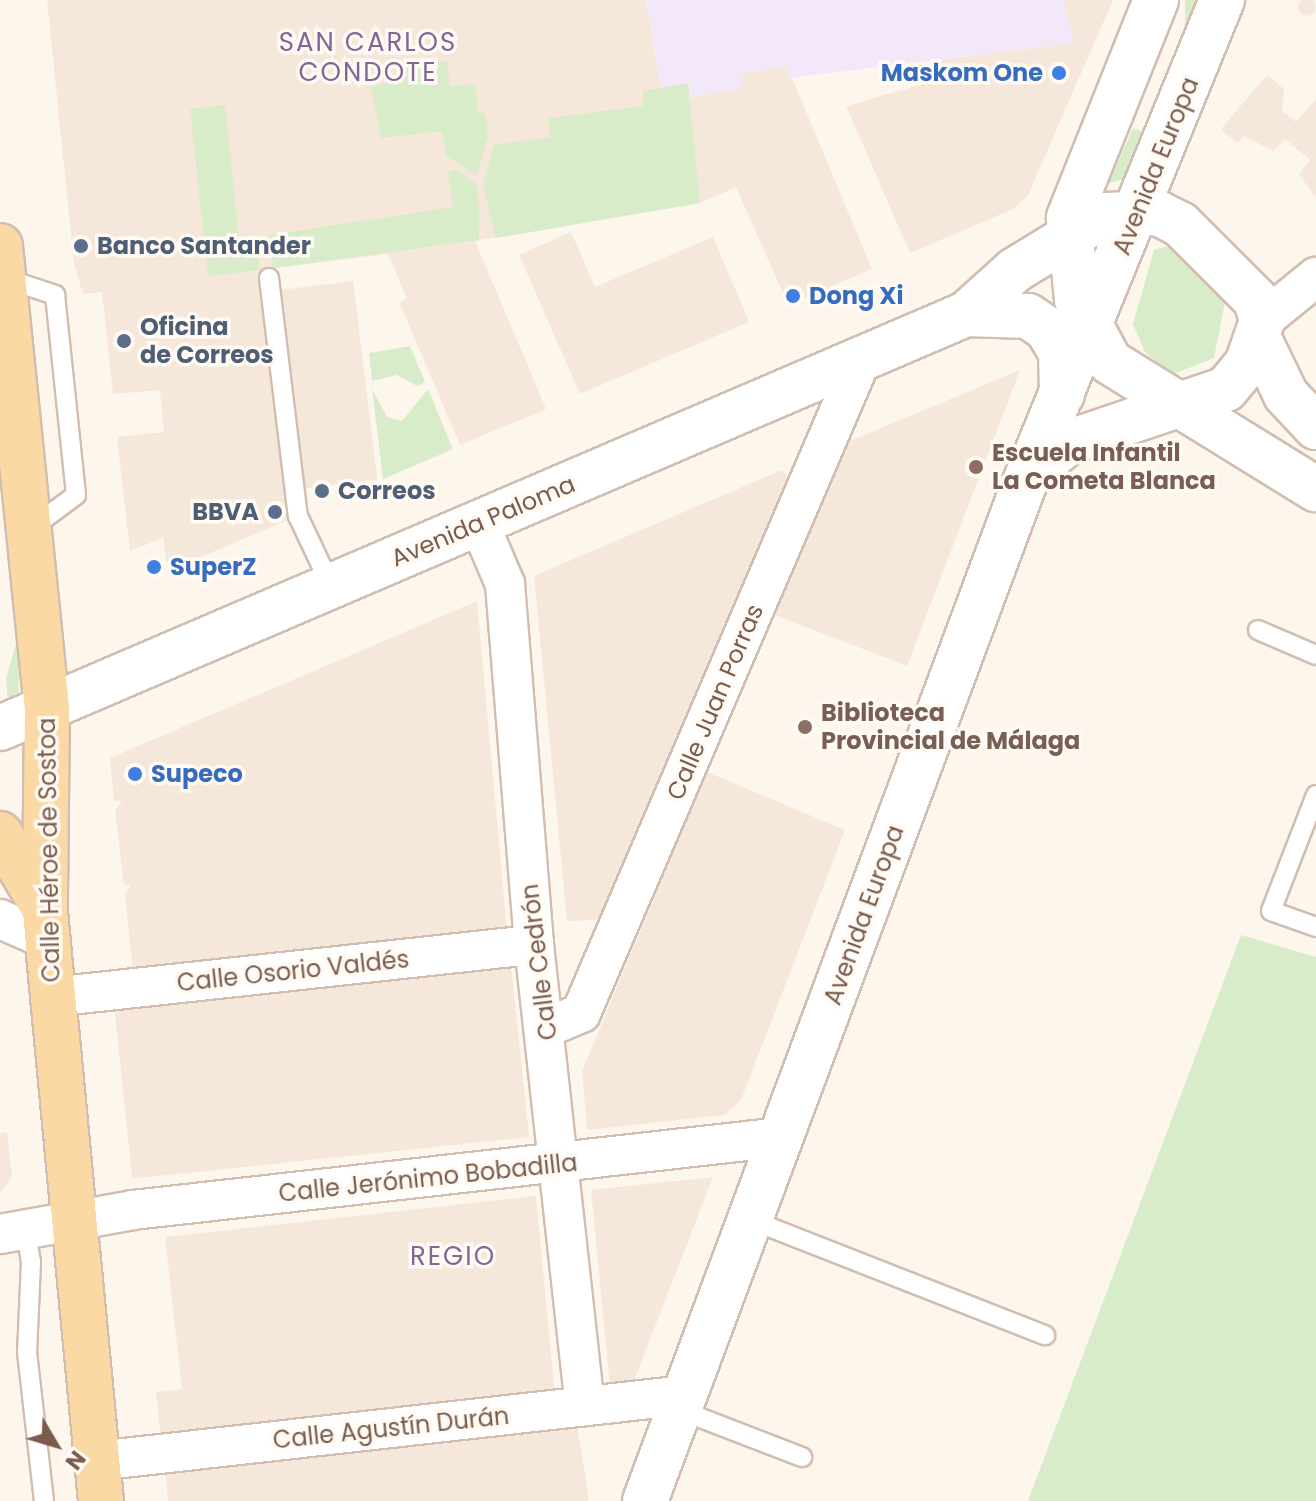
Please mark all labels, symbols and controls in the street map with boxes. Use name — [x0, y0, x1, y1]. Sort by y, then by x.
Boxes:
district label: SAN CARLOS CONDOTE — [279, 27, 457, 88]
place label: Maskom One — [881, 59, 1043, 87]
marker: Maskom One — [1050, 64, 1068, 82]
street label: Avenida Europa — [1107, 73, 1205, 259]
place label: Banco Santander — [97, 232, 311, 260]
marker: Banco Santander — [72, 237, 90, 255]
place label: Dong Xi — [809, 282, 904, 310]
marker: Dong Xi — [784, 287, 802, 305]
place label: Oficina de Correos — [140, 313, 274, 369]
marker: Oficina de Correos — [115, 332, 133, 350]
place label: Escuela Infantil La Cometa Blanca — [992, 439, 1216, 495]
marker: Escuela Infantil La Cometa Blanca — [967, 458, 985, 476]
street label: Avenida Paloma — [387, 469, 579, 573]
place label: Correos — [338, 477, 436, 505]
marker: Correos — [313, 482, 331, 500]
place label: BBVA — [192, 498, 259, 526]
marker: BBVA — [266, 503, 284, 521]
place label: SuperZ — [170, 553, 257, 581]
marker: SuperZ — [145, 558, 163, 576]
street label: Calle Juan Porras — [661, 600, 769, 804]
place label: Biblioteca Provincial de Málaga — [821, 699, 1080, 755]
street label: Calle Héroe de Sostoa — [32, 717, 66, 983]
marker: Biblioteca Provincial de Málaga — [796, 718, 814, 736]
place label: Supeco — [151, 760, 243, 788]
marker: Supeco — [126, 765, 144, 783]
street label: Avenida Europa — [818, 821, 910, 1009]
street label: Calle Cedrón — [515, 882, 563, 1042]
street label: Calle Osorio Valdés — [176, 944, 410, 998]
street label: Calle Jerónimo Bobadilla — [277, 1148, 579, 1208]
district label: REGIO — [410, 1241, 496, 1273]
street label: Calle Agustín Durán — [271, 1401, 511, 1455]
north arrow — [16, 1405, 96, 1485]
text: N — [58, 1444, 93, 1476]

